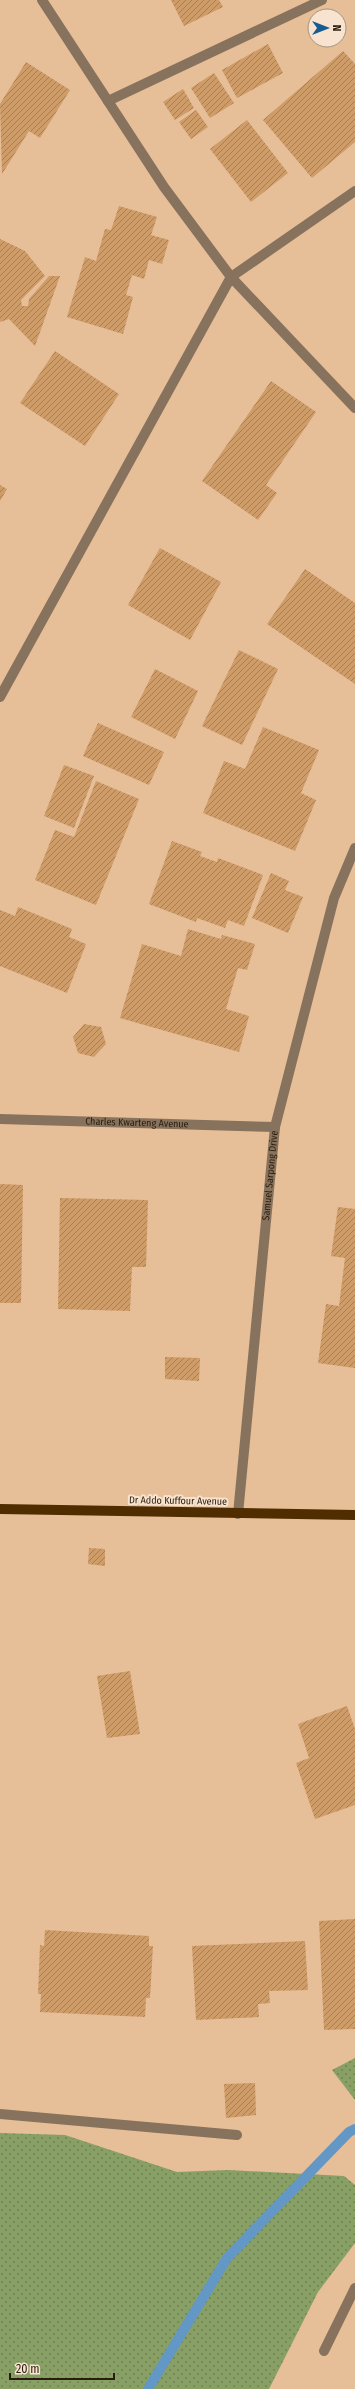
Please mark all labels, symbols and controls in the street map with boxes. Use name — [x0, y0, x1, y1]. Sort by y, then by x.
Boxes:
north arrow — [307, 8, 347, 48]
text: N — [330, 25, 343, 31]
street label: Charles Kwarteng Avenue — [85, 1115, 189, 1130]
street label: Samuel Sarpong Drive — [260, 1130, 281, 1221]
street label: Dr Addo Kuffour Avenue — [129, 1494, 227, 1508]
scale bar — [10, 2355, 114, 2381]
text: 20 m — [16, 2362, 40, 2376]

